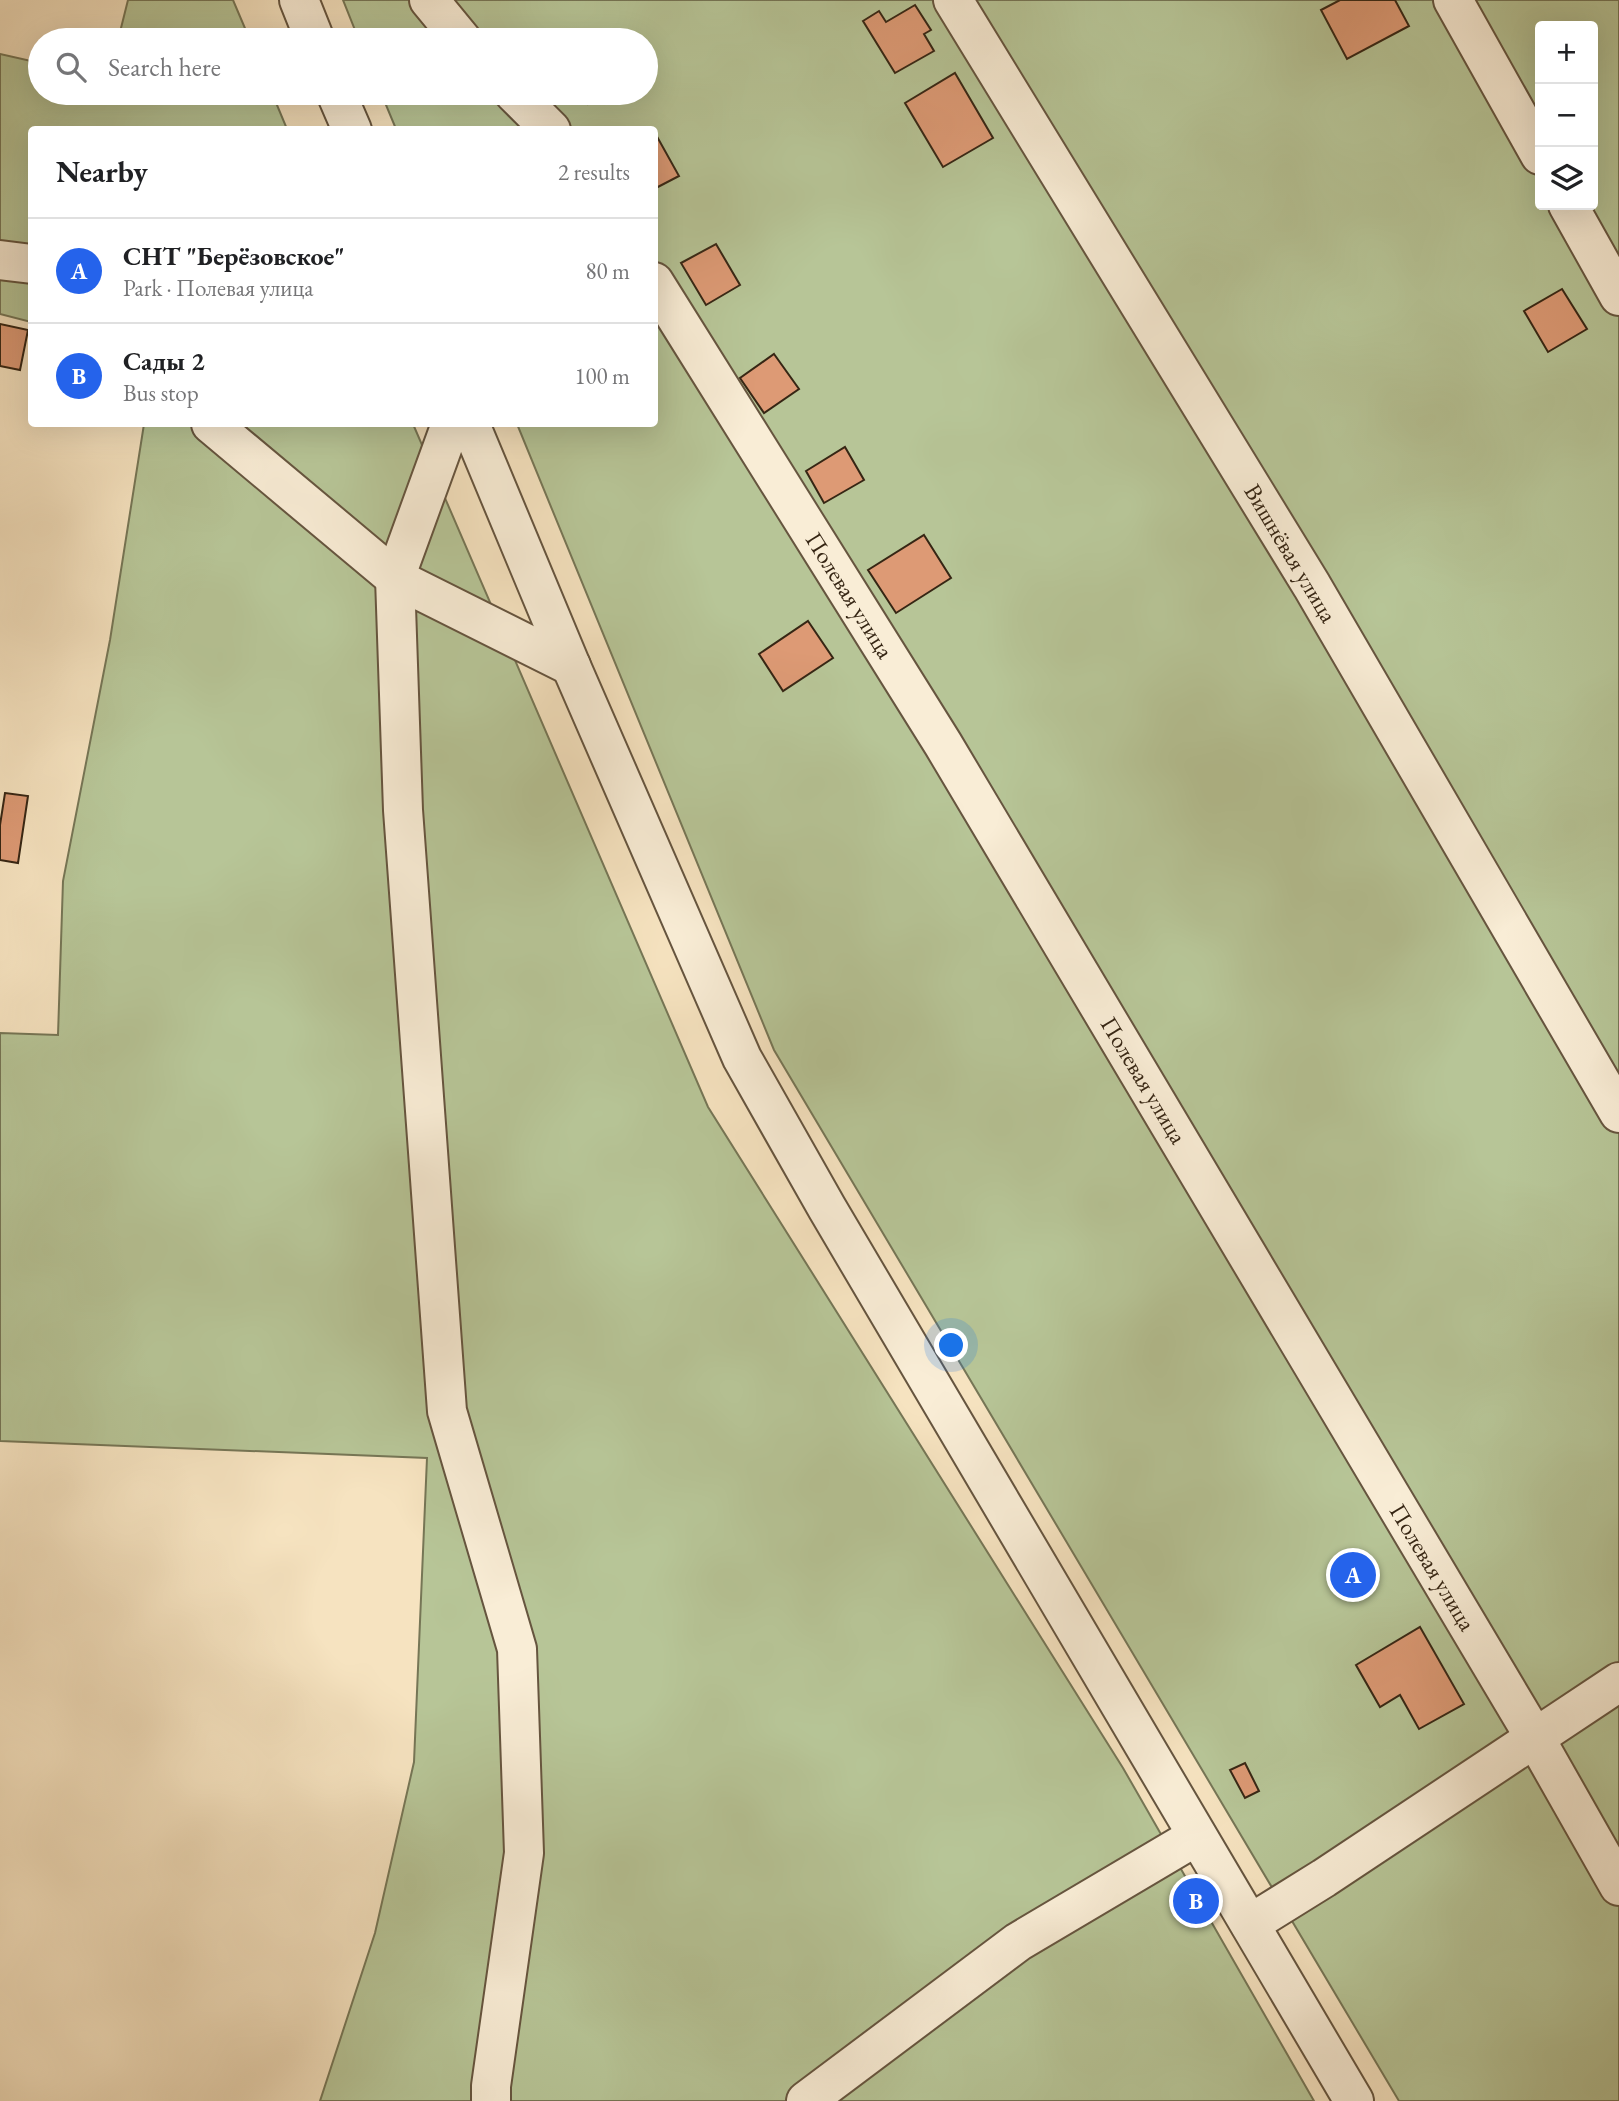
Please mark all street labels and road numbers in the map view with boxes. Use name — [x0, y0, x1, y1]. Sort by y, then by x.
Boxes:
street label: Вишнёвая улица — [1237, 478, 1345, 628]
street label: Полевая улица — [799, 526, 901, 664]
street label: Полевая улица — [1094, 1011, 1194, 1150]
street label: Полевая улица — [1383, 1498, 1483, 1637]

